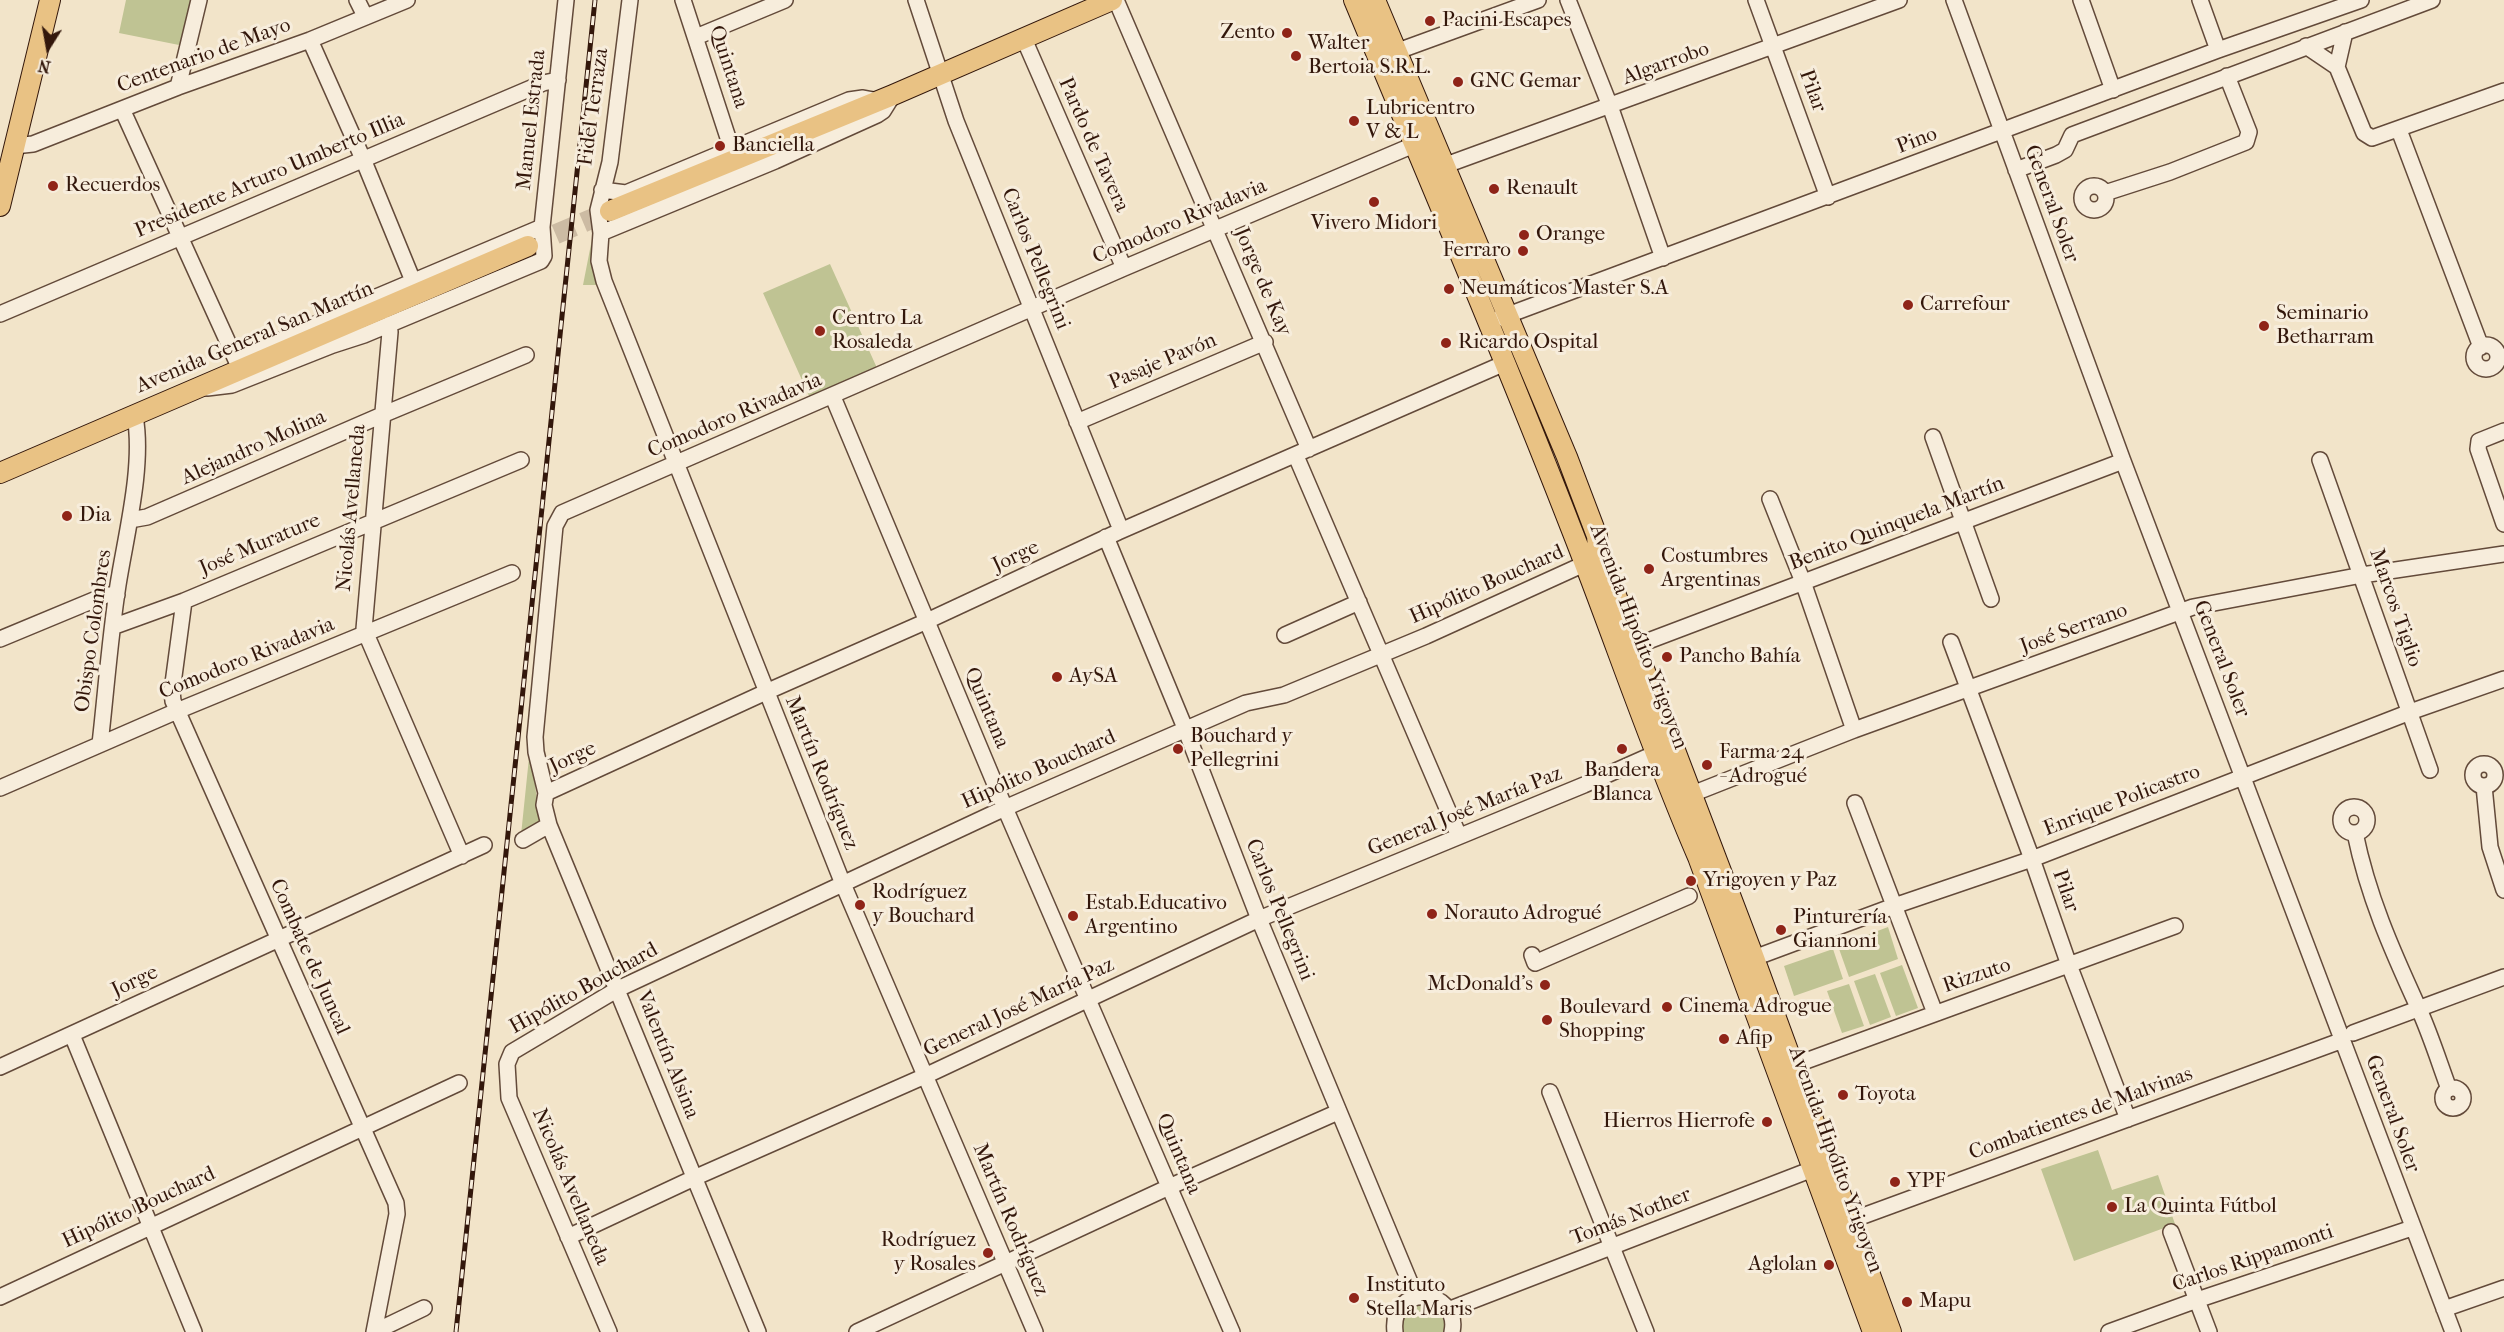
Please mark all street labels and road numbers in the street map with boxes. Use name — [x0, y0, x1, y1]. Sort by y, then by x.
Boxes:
street label: Centenario de Mayo — [114, 13, 294, 99]
street label: Quintana — [703, 22, 753, 112]
street label: Algarrobo — [1619, 37, 1713, 91]
street label: Fidel Terraza — [573, 46, 615, 168]
street label: Manuel Estrada — [512, 49, 552, 191]
street label: Pilar — [1793, 66, 1831, 116]
street label: Pardo de Tavera — [1052, 74, 1134, 216]
street label: Presidente Arturo Umberto Illia — [131, 108, 409, 244]
street label: Pino — [1893, 122, 1941, 160]
street label: General Soler — [2018, 142, 2084, 266]
street label: Comodoro Rivadavia — [1089, 174, 1271, 270]
street label: Carlos Pellegrini — [995, 185, 1075, 333]
street label: Jorge de Kay — [1228, 224, 1296, 340]
street label: Avenida General San Martín — [133, 277, 377, 399]
street label: Pasaje Pavón — [1105, 328, 1221, 396]
street label: Comodoro Rivadavia — [644, 368, 826, 464]
street label: Alejandro Molina — [178, 405, 330, 491]
street label: Nicolás Avellaneda — [332, 423, 372, 593]
street label: Benito Quinquela Martín — [1786, 471, 2008, 577]
street label: José Murature — [196, 508, 324, 582]
street label: Avenida Hipólito Yrigoyen — [1583, 521, 1693, 753]
street label: Jorge — [989, 535, 1043, 579]
street label: Hipólito Bouchard — [1406, 540, 1568, 630]
street label: Marcos Tiglio — [2363, 545, 2427, 671]
street label: Obispo Colombres — [70, 548, 118, 714]
street label: General Soler — [2187, 597, 2255, 721]
street label: José Serrano — [2017, 598, 2131, 660]
street label: Comodoro Rivadavia — [156, 612, 338, 706]
street label: Quintana — [958, 664, 1014, 752]
street label: Martín Rodríguez — [779, 692, 863, 854]
street label: Hipólito Bouchard — [958, 725, 1120, 815]
street label: Jorge — [546, 736, 600, 780]
street label: Enrique Policastro — [2040, 760, 2204, 842]
street label: General José María Paz — [1364, 762, 1566, 862]
street label: Carlos Pellegrini — [1239, 836, 1319, 984]
street label: Pilar — [2046, 866, 2084, 916]
street label: Combate de Juncal — [263, 875, 355, 1039]
street label: Hipólito Bouchard — [505, 938, 663, 1040]
street label: General José María Paz — [920, 953, 1118, 1063]
street label: Rizzuto — [1940, 953, 2014, 999]
street label: Jorge — [108, 960, 162, 1004]
street label: Valentín Alsina — [630, 987, 704, 1123]
street label: Avenida Hipólito Yrigoyen — [1782, 1043, 1888, 1277]
street label: General Soler — [2359, 1052, 2425, 1176]
street label: Combatientes de Malvinas — [1966, 1062, 2196, 1166]
street label: Nicolás Avellaneda — [526, 1105, 614, 1269]
street label: Quintana — [1150, 1110, 1206, 1198]
street label: Martín Rodríguez — [966, 1140, 1054, 1300]
street label: Hipólito Bouchard — [58, 1162, 220, 1254]
street label: Tomás Nother — [1567, 1183, 1695, 1251]
street label: Carlos Rippamonti — [2169, 1220, 2337, 1298]

